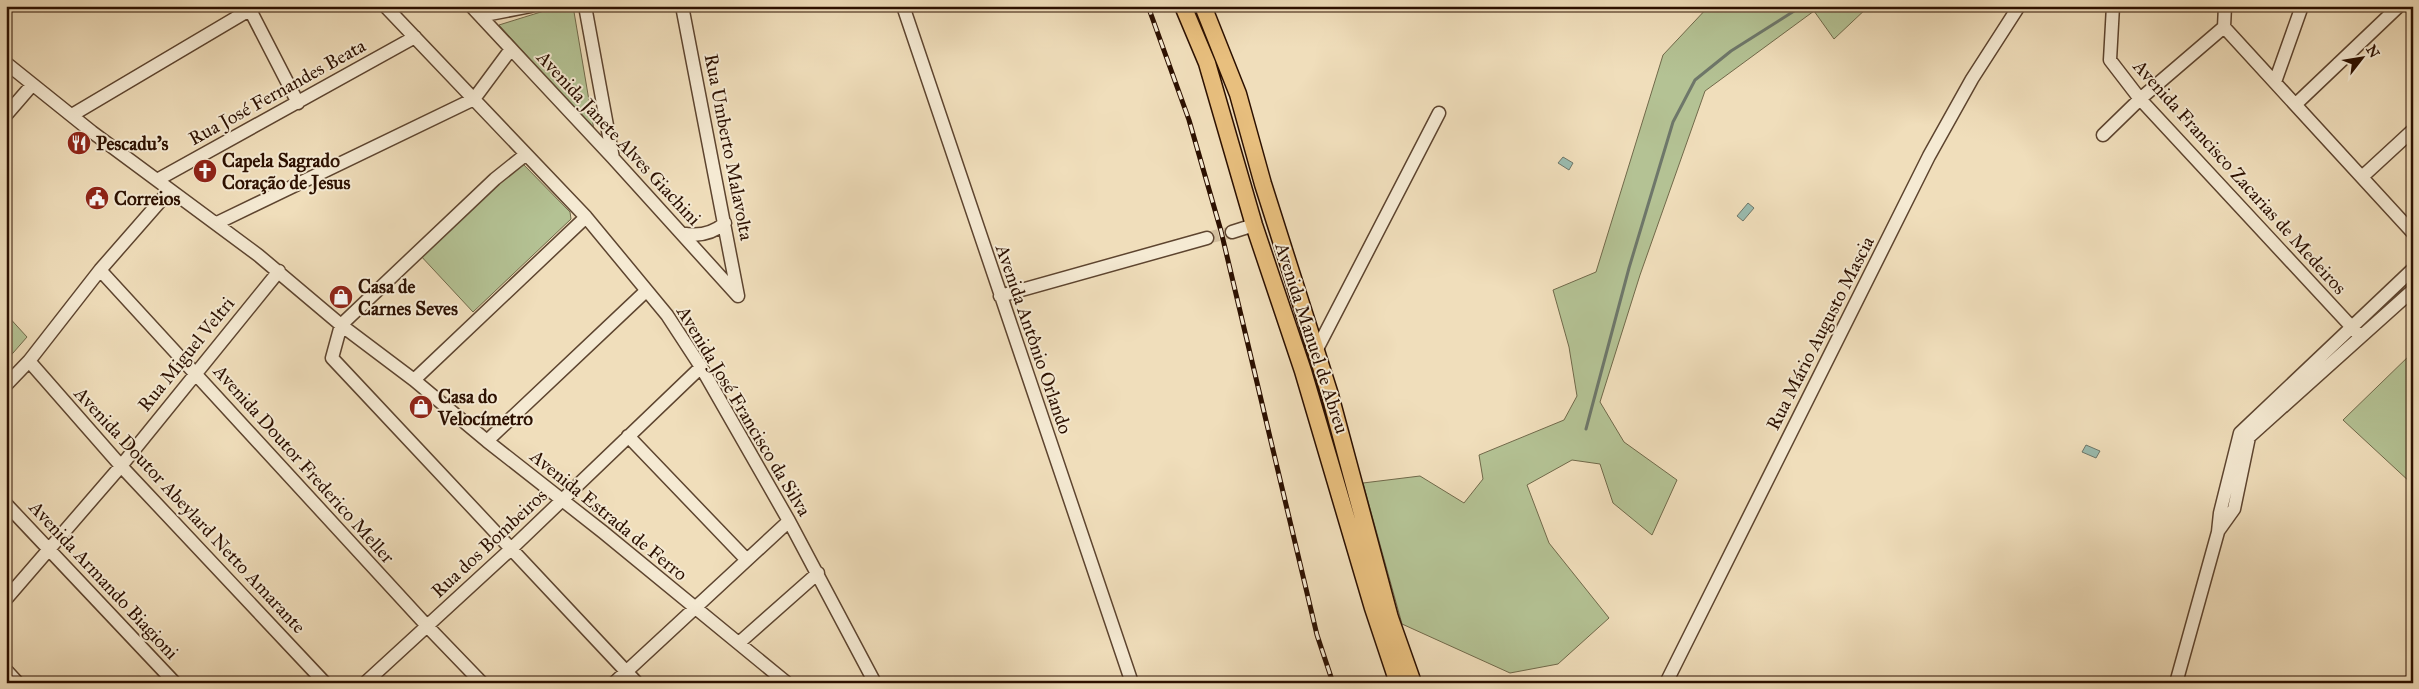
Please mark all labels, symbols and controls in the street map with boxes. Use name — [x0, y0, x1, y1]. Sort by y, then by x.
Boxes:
north arrow — [2336, 32, 2386, 82]
street label: Rua José Fernandes Beata — [185, 33, 371, 151]
text: N — [2362, 42, 2383, 61]
street label: Avenida Janete Alves Giachini — [531, 45, 706, 231]
street label: Rua Umberto Malavolta — [700, 52, 759, 243]
street label: Avenida Francisco Zacarias de Medeiros — [2128, 54, 2352, 299]
restaurant icon: Pescadu's — [66, 130, 92, 156]
place label: Pescadu's — [96, 132, 169, 155]
place label: Capela Sagrado Coração de Jesus — [222, 149, 350, 195]
church icon: Capela Sagrado Coração de Jesus — [192, 158, 218, 184]
public building icon: Correios — [84, 185, 110, 211]
place label: Correios — [114, 187, 180, 210]
street label: Rua Mário Augusto Mascia — [1761, 231, 1880, 434]
street label: Avenida Manuel de Abreu — [1270, 239, 1354, 436]
street label: Avenida Antônio Orlando — [990, 240, 1077, 437]
place label: Casa de Carnes Seves — [358, 275, 458, 320]
shop icon: Casa de Carnes Seves — [328, 284, 354, 310]
street label: Rua Miguel Veltri — [133, 292, 240, 416]
street label: Avenida José Francisco da Silva — [671, 301, 816, 522]
street label: Avenida Doutor Frederico Meller — [208, 359, 400, 569]
street label: Avenida Doutor Abeylard Netto Amarante — [69, 381, 311, 638]
place label: Casa do Velocímetro — [437, 385, 533, 430]
shop icon: Casa do Velocímetro — [408, 394, 434, 420]
street label: Avenida Estrada de Ferro — [525, 444, 692, 586]
street label: Rua dos Bombeiros — [426, 483, 552, 603]
street label: Avenida Armando Biagioni — [23, 495, 183, 665]

